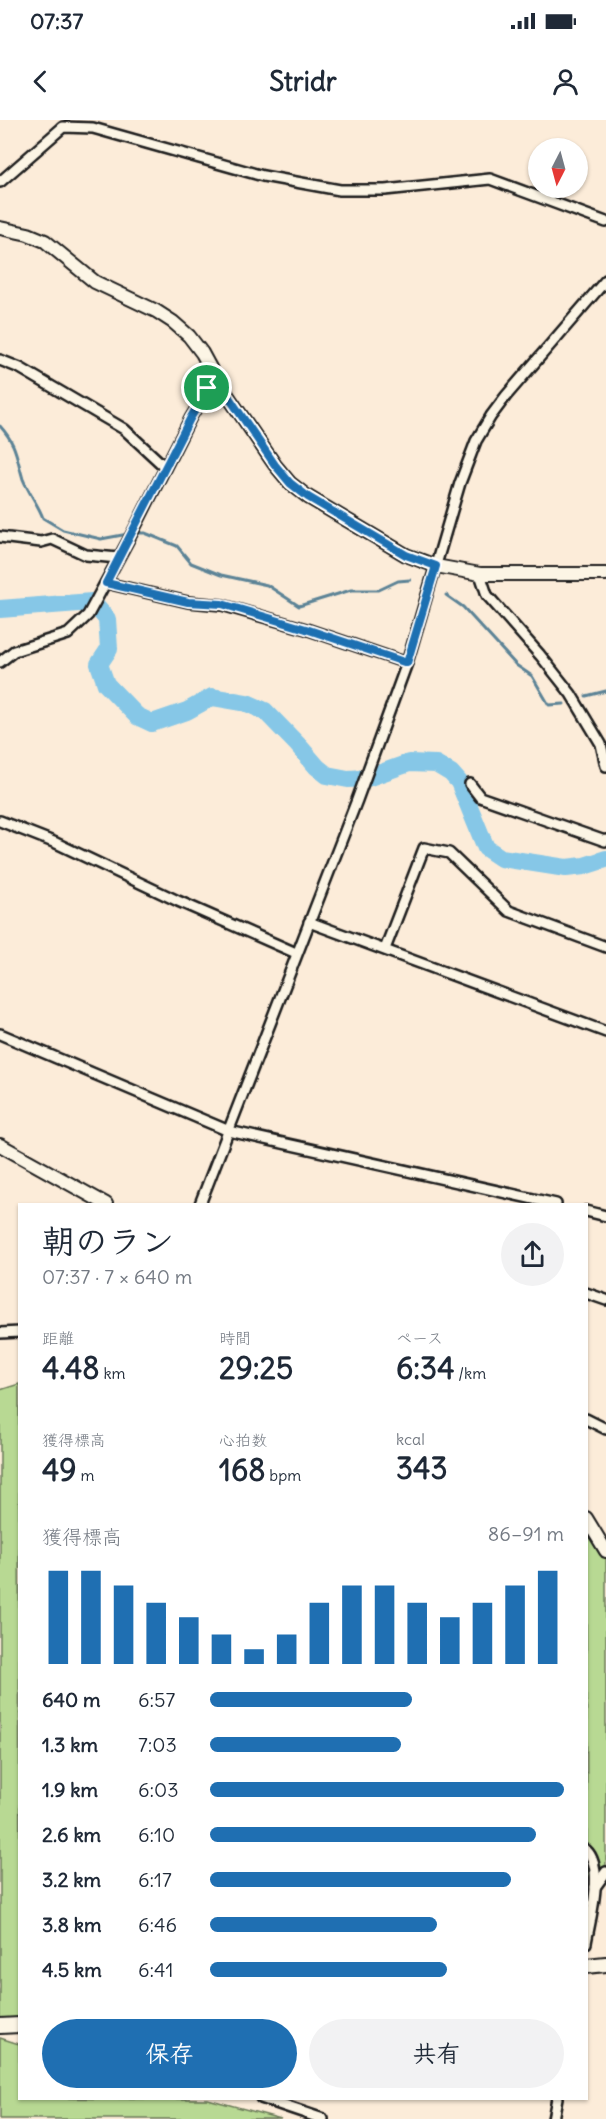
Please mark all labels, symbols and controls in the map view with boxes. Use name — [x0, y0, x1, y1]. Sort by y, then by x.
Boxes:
text: 07:37 — [30, 7, 83, 35]
text: Stridr — [269, 64, 337, 98]
icon: back — [24, 65, 57, 98]
icon: person — [549, 65, 582, 98]
north arrow — [528, 138, 588, 198]
map controls — [528, 138, 588, 198]
pin — [181, 362, 232, 413]
icon: arrive — [190, 371, 223, 404]
text: 朝のラン — [42, 1220, 174, 1262]
button: share — [501, 1223, 564, 1286]
text: 07:37 · 7 × 640 m — [42, 1264, 192, 1289]
text: 距離 — [42, 1328, 74, 1348]
text: 時間 — [219, 1328, 251, 1348]
text: ペース — [396, 1328, 443, 1348]
text: 4.48 — [42, 1349, 100, 1387]
text: 29:25 — [219, 1349, 293, 1387]
text: 6:34 — [396, 1349, 454, 1387]
text: km — [100, 1363, 126, 1383]
text: /km — [454, 1363, 486, 1383]
text: kcal — [396, 1429, 425, 1449]
text: 獲得標高 — [42, 1430, 106, 1450]
text: 心拍数 — [219, 1430, 267, 1450]
text: 343 — [396, 1449, 447, 1487]
text: 49 — [42, 1451, 77, 1489]
text: 168 — [219, 1451, 266, 1489]
text: m — [77, 1465, 94, 1485]
text: bpm — [266, 1465, 301, 1485]
text: 86–91 m — [488, 1521, 564, 1546]
text: 獲得標高 — [42, 1524, 122, 1549]
text: 640 m — [42, 1687, 101, 1712]
text: 6:57 — [138, 1687, 175, 1712]
text: 1.3 km — [42, 1732, 98, 1757]
text: 7:03 — [138, 1732, 177, 1757]
text: 1.9 km — [42, 1777, 98, 1802]
text: 6:03 — [138, 1777, 179, 1802]
text: 2.6 km — [42, 1822, 101, 1847]
text: 6:10 — [138, 1822, 175, 1847]
text: 3.2 km — [42, 1867, 101, 1892]
text: 6:17 — [138, 1867, 172, 1892]
text: 3.8 km — [42, 1912, 102, 1937]
text: 6:46 — [138, 1912, 177, 1937]
text: 4.5 km — [42, 1957, 102, 1982]
text: 6:41 — [138, 1957, 173, 1982]
button: 保存 — [42, 2019, 297, 2088]
button: 共有 — [309, 2019, 564, 2088]

